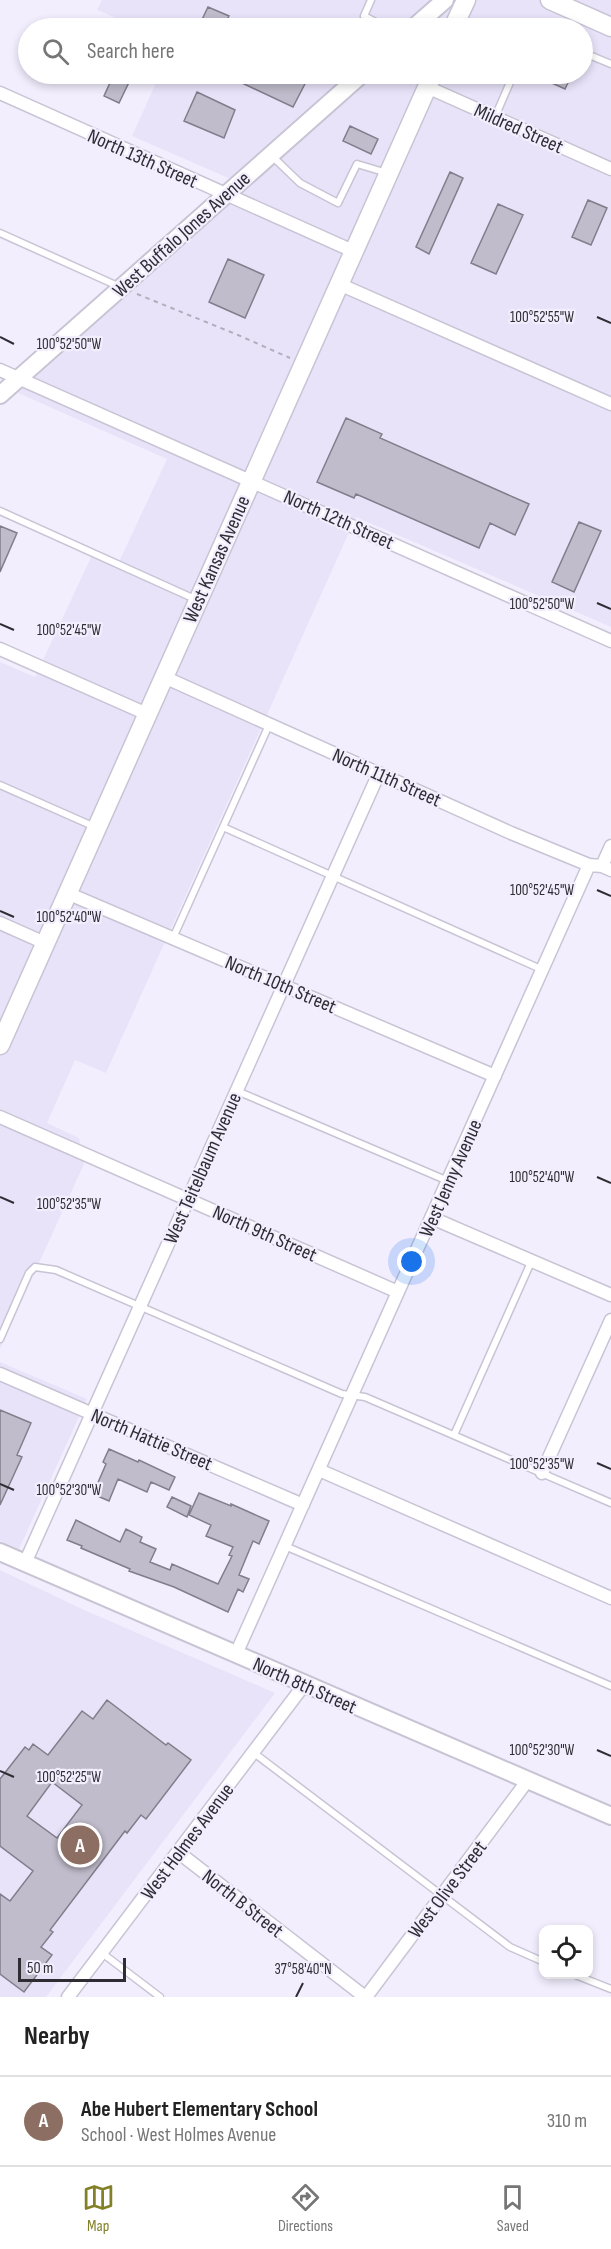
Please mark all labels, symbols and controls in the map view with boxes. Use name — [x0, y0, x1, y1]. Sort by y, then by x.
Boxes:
search box — [18, 18, 593, 84]
icon: search — [39, 35, 72, 68]
text: Search here — [87, 38, 174, 65]
street label: Mildred Street — [470, 99, 567, 159]
street label: North 13th Street — [84, 124, 201, 194]
street label: West Buffalo Jones Avenue — [108, 167, 255, 303]
text: 100°52'55"W — [510, 308, 574, 327]
text: 100°52'50"W — [37, 335, 101, 354]
street label: North 12th Street — [280, 485, 397, 555]
street label: West Kansas Avenue — [178, 492, 256, 627]
text: 100°52'50"W — [510, 595, 574, 614]
text: 100°52'45"W — [37, 621, 101, 640]
street label: North 11th Street — [329, 743, 445, 813]
text: 100°52'45"W — [510, 881, 574, 900]
text: 100°52'40"W — [37, 908, 102, 927]
street label: North 10th Street — [221, 951, 340, 1019]
street label: West Teitelbaum Avenue — [159, 1089, 247, 1248]
street label: West Jenny Avenue — [414, 1116, 488, 1241]
text: 100°52'40"W — [510, 1168, 575, 1187]
text: 100°52'35"W — [37, 1195, 101, 1214]
street label: North 9th Street — [209, 1200, 320, 1268]
your location — [397, 1247, 426, 1276]
street label: North Hattie Street — [87, 1404, 216, 1476]
text: 100°52'35"W — [510, 1455, 574, 1474]
text: 100°52'30"W — [37, 1481, 102, 1500]
street label: North 8th Street — [249, 1652, 360, 1719]
text: 100°52'30"W — [510, 1741, 575, 1760]
text: 100°52'25"W — [37, 1768, 101, 1787]
street label: West Holmes Avenue — [136, 1779, 239, 1905]
pin: A — [60, 1822, 100, 1868]
street label: West Olive Street — [403, 1836, 492, 1943]
street label: North B Street — [197, 1865, 288, 1943]
map controls — [539, 1925, 593, 1979]
button: locate — [539, 1925, 593, 1979]
scale bar — [18, 1955, 126, 1982]
text: 50 m — [27, 1959, 53, 1978]
text: 37°58'40"N — [274, 1960, 332, 1979]
text: Nearby — [24, 2021, 90, 2052]
text: Abe Hubert Elementary School — [81, 2096, 318, 2123]
text: A — [39, 2109, 48, 2133]
text: 310 m — [547, 2109, 587, 2133]
text: School · West Holmes Avenue — [81, 2123, 276, 2147]
tab: Map — [82, 2181, 115, 2236]
tab: Directions — [278, 2181, 333, 2236]
tab: Saved — [496, 2181, 529, 2236]

